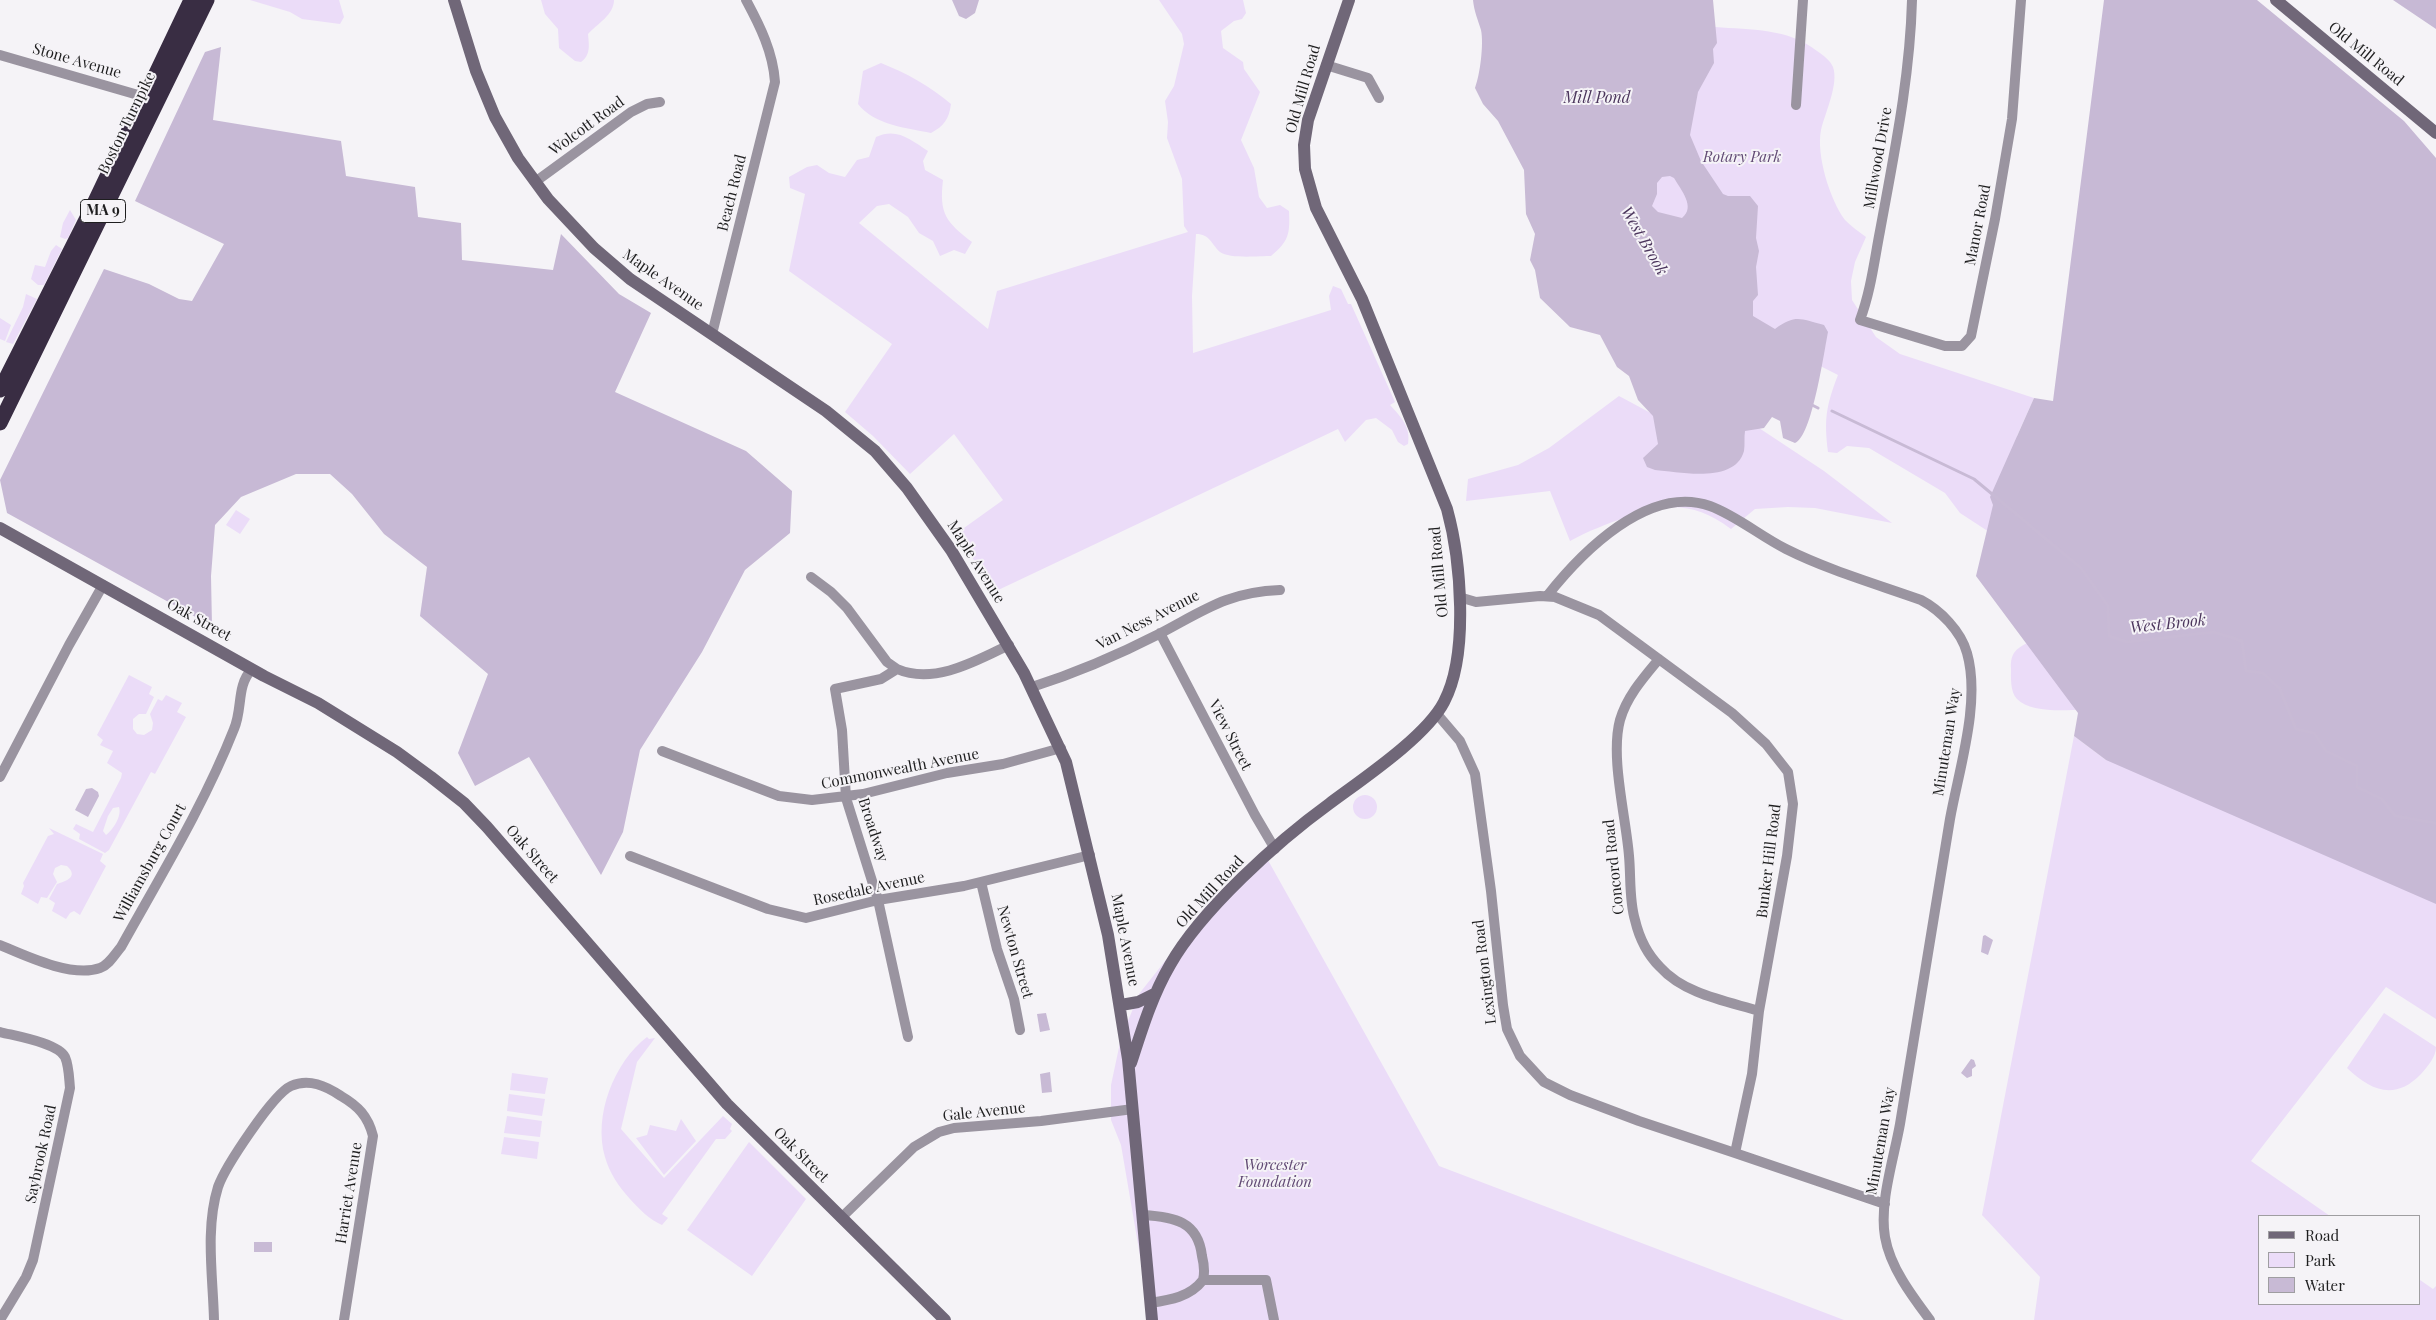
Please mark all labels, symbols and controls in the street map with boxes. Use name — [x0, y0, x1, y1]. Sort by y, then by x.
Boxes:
street label: Old Mill Road — [2325, 18, 2407, 90]
street label: Stone Avenue — [31, 40, 123, 82]
street label: Old Mill Road — [1282, 43, 1324, 135]
street label: Boston Turnpike — [94, 69, 160, 177]
water label: Mill Pond — [1564, 88, 1630, 108]
street label: Wolcott Road — [546, 93, 628, 159]
street label: Millwood Drive — [1860, 106, 1896, 210]
park label: Rotary Park — [1703, 148, 1781, 166]
street label: Beach Road — [714, 153, 750, 233]
street label: Manor Road — [1961, 183, 1995, 267]
road number: MA 9 — [80, 200, 126, 222]
water label: West Brook — [1617, 203, 1671, 279]
street label: Maple Avenue — [619, 246, 707, 314]
street label: Maple Avenue — [943, 517, 1009, 607]
street label: Old Mill Road — [1426, 526, 1452, 618]
street label: Van Ness Avenue — [1093, 586, 1203, 654]
street label: Oak Street — [164, 595, 234, 645]
water label: West Brook — [2129, 610, 2207, 638]
street label: Minuteman Way — [1930, 687, 1964, 797]
street label: View Street — [1205, 697, 1255, 773]
street label: Commonwealth Avenue — [820, 745, 980, 793]
street label: Broadway — [854, 796, 892, 864]
street label: Williamsburg Court — [110, 801, 190, 925]
street label: Bunker Hill Road — [1753, 803, 1785, 919]
street label: Concord Road — [1600, 818, 1628, 916]
street label: Oak Street — [502, 821, 562, 887]
street label: Old Mill Road — [1172, 852, 1248, 932]
street label: Rosedale Avenue — [812, 868, 926, 910]
street label: Maple Avenue — [1107, 892, 1143, 988]
street label: Newton Street — [993, 903, 1037, 1001]
street label: Lexington Road — [1470, 919, 1500, 1025]
street label: Minuteman Way — [1863, 1086, 1899, 1196]
street label: Gale Avenue — [942, 1099, 1026, 1125]
street label: Saybrook Road — [22, 1103, 60, 1205]
street label: Oak Street — [770, 1124, 832, 1186]
street label: Harriet Avenue — [332, 1141, 366, 1245]
park label: Worcester Foundation — [1238, 1156, 1312, 1191]
legend — [2258, 1215, 2421, 1305]
text: Road — [2305, 1225, 2339, 1245]
text: Park — [2305, 1250, 2336, 1270]
text: Water — [2305, 1275, 2345, 1295]

